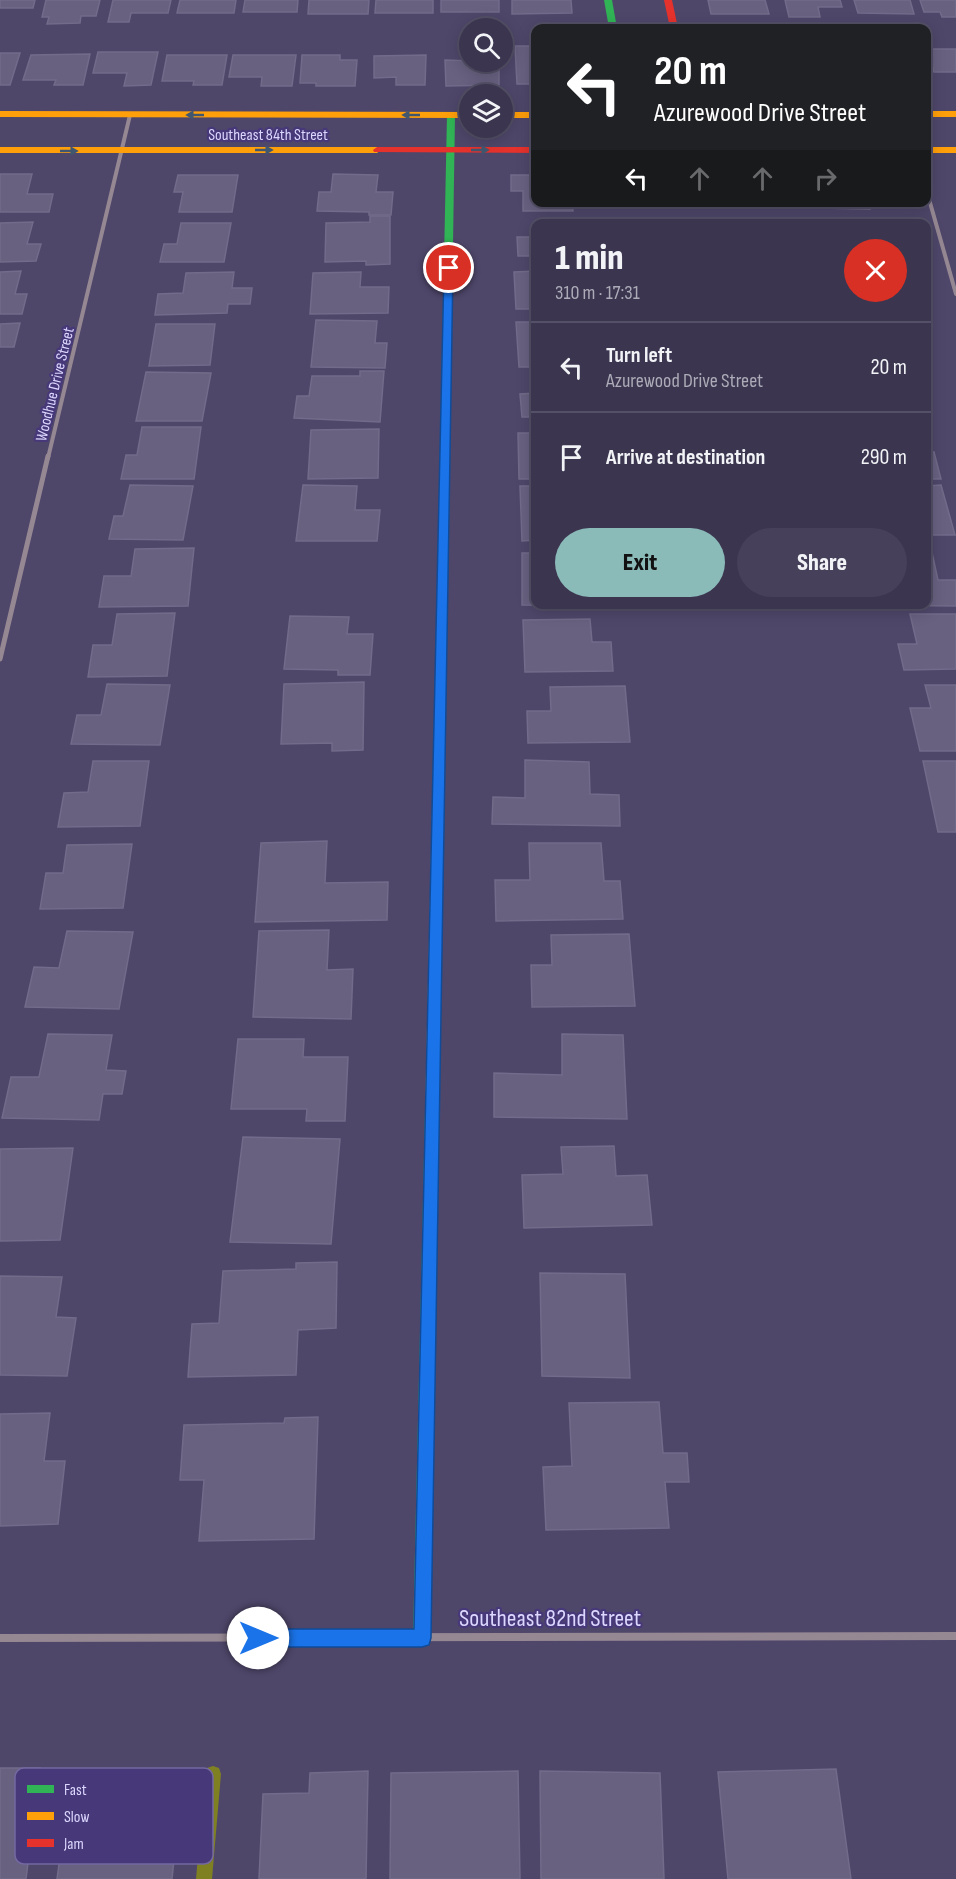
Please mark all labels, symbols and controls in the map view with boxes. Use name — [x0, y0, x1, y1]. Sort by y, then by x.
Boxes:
map controls — [459, 18, 513, 138]
button: search — [459, 18, 513, 72]
text: 20 m — [654, 46, 727, 97]
icon: left — [555, 48, 633, 126]
button: layers — [459, 84, 513, 138]
text: Azurewood Drive Street — [654, 97, 866, 129]
one-way arrow — [186, 110, 205, 120]
one-way arrow — [402, 110, 421, 120]
street label: Southeast 84th Street — [208, 126, 328, 145]
one-way arrow — [255, 145, 274, 155]
one-way arrow — [471, 145, 490, 155]
one-way arrow — [60, 146, 79, 156]
icon: left — [620, 162, 653, 195]
icon: ahead — [683, 162, 716, 195]
icon: ahead — [746, 162, 779, 195]
icon: right — [809, 162, 842, 195]
text: 1 min — [555, 237, 623, 280]
button: close — [844, 239, 907, 302]
pin — [423, 242, 474, 293]
icon: arrive — [432, 251, 465, 284]
text: 310 m · 17:31 — [555, 281, 640, 305]
street label: Woodhue Drive Street — [32, 325, 79, 443]
text: Turn left — [606, 342, 672, 369]
icon: left — [555, 351, 588, 384]
text: 20 m — [871, 354, 907, 381]
text: Azurewood Drive Street — [606, 369, 763, 393]
icon: arrive — [555, 441, 588, 474]
text: Arrive at destination — [606, 444, 765, 471]
text: 290 m — [861, 444, 907, 471]
button: Exit — [555, 528, 725, 597]
button: Share — [737, 528, 907, 597]
street label: Southeast 82nd Street — [459, 1604, 641, 1633]
position arrow — [226, 1606, 290, 1670]
legend — [15, 1768, 213, 1864]
text: Fast — [64, 1781, 87, 1800]
text: Slow — [64, 1808, 89, 1827]
text: Jam — [63, 1835, 84, 1854]

